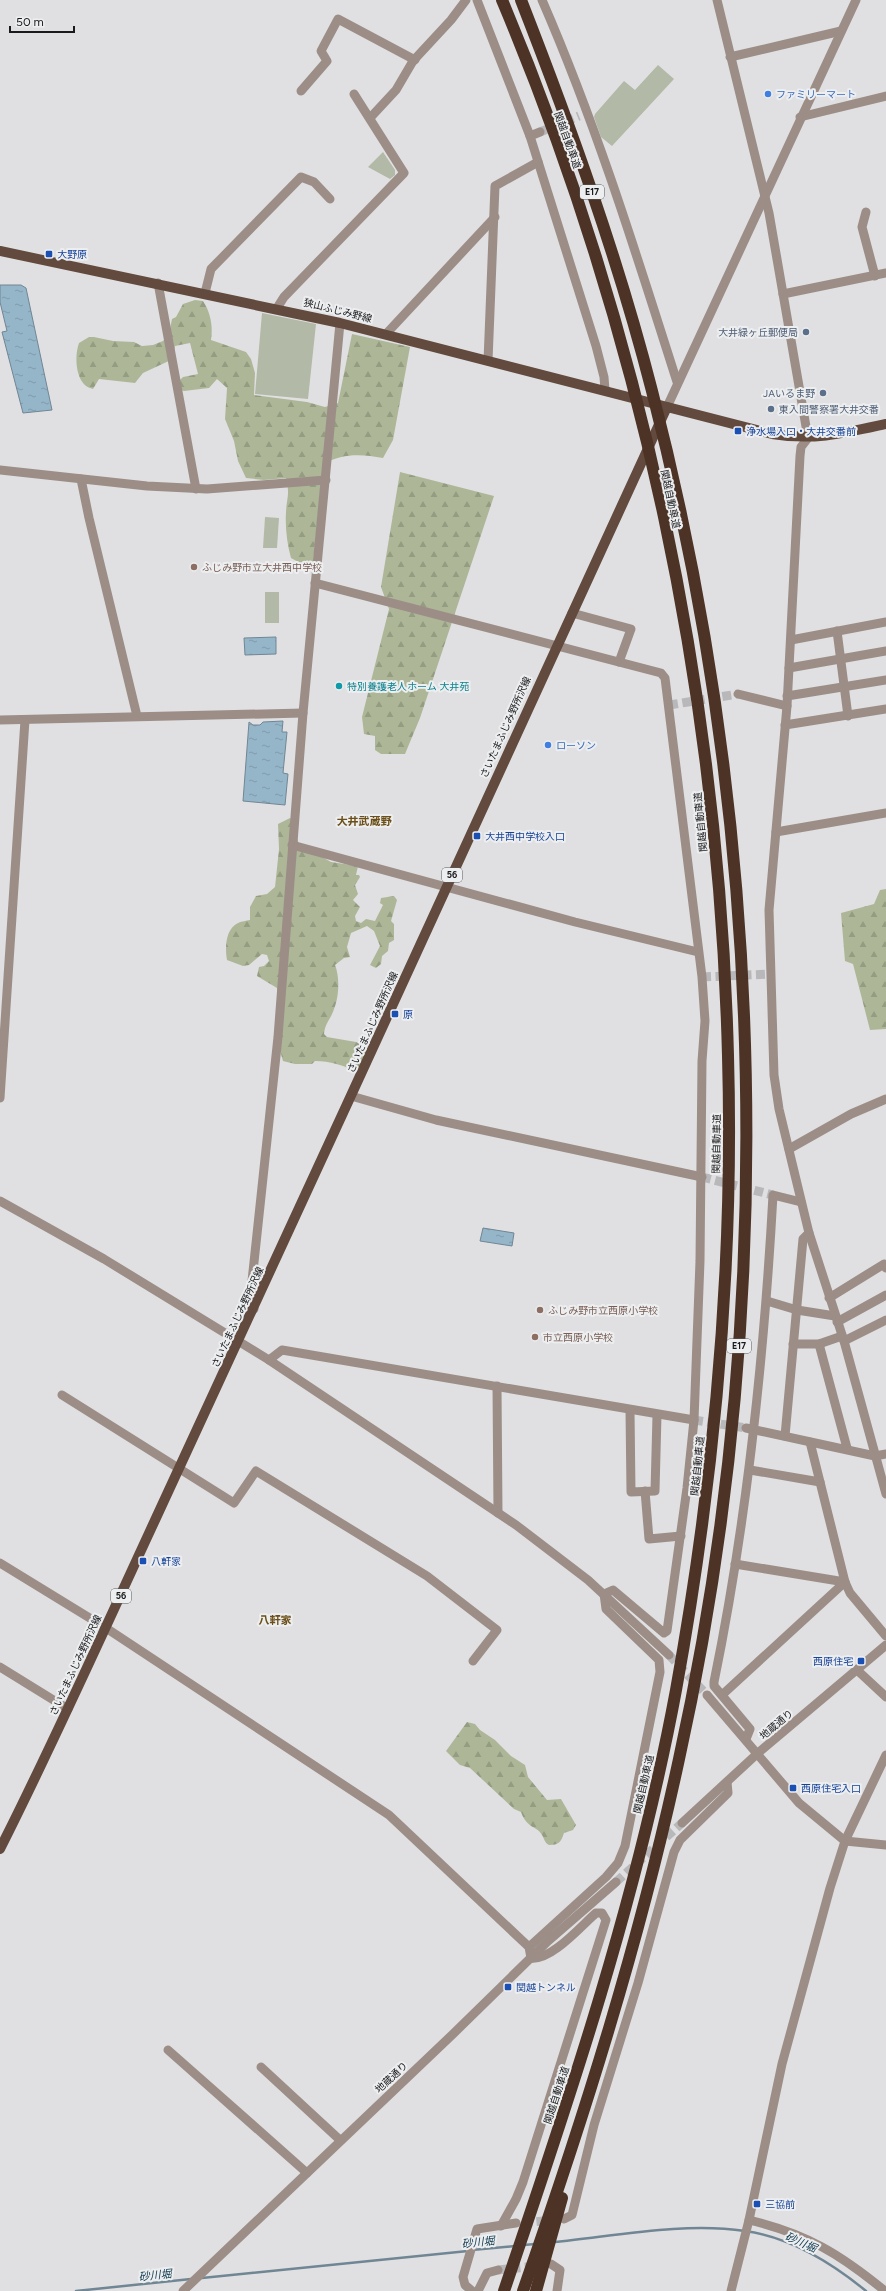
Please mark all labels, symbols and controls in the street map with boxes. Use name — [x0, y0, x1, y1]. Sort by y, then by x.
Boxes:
scale bar — [10, 8, 74, 34]
text: 50 m — [16, 15, 44, 29]
place label: ファミリーマート — [776, 88, 856, 101]
marker: ファミリーマート — [763, 89, 773, 99]
street label: 関越自動車道 — [551, 110, 584, 171]
road number: E17 — [580, 185, 604, 199]
place label: 大野原 — [57, 248, 87, 261]
marker: 大野原 — [44, 249, 54, 259]
street label: 狭山ふじみ野線 — [302, 296, 373, 325]
place label: 大井緑ヶ丘郵便局 — [718, 326, 798, 339]
marker: 大井緑ヶ丘郵便局 — [801, 327, 811, 337]
place label: JAいるま野 — [763, 387, 815, 400]
marker: JAいるま野 — [818, 388, 828, 398]
place label: 東入間警察署大井交番 — [779, 403, 879, 416]
marker: 東入間警察署大井交番 — [766, 404, 776, 414]
place label: 浄水場入口・大井交番前 — [746, 425, 856, 438]
marker: 浄水場入口・大井交番前 — [733, 426, 743, 436]
street label: 関越自動車道 — [658, 468, 683, 530]
place label: ふじみ野市立大井西中学校 — [202, 561, 322, 574]
marker: ふじみ野市立大井西中学校 — [189, 562, 199, 572]
street label: さいたまふじみ野所沢線 — [477, 674, 534, 780]
place label: 特別養護老人ホーム 大井苑 — [347, 680, 469, 693]
marker: 特別養護老人ホーム 大井苑 — [334, 681, 344, 691]
place label: ローソン — [556, 739, 596, 752]
marker: ローソン — [543, 740, 553, 750]
street label: 関越自動車道 — [691, 791, 710, 852]
district label: 大井武蔵野 — [337, 815, 392, 828]
place label: 大井西中学校入口 — [485, 830, 565, 843]
marker: 大井西中学校入口 — [472, 831, 482, 841]
road number: 56 — [442, 868, 462, 882]
street label: さいたまふじみ野所沢線 — [344, 969, 401, 1075]
place label: 原 — [403, 1008, 413, 1021]
marker: 原 — [390, 1009, 400, 1019]
street label: 関越自動車道 — [709, 1114, 724, 1174]
street label: さいたまふじみ野所沢線 — [208, 1265, 267, 1370]
place label: ふじみ野市立西原小学校 — [548, 1304, 658, 1317]
marker: ふじみ野市立西原小学校 — [535, 1305, 545, 1315]
place label: 市立西原小学校 — [543, 1331, 613, 1344]
marker: 市立西原小学校 — [530, 1332, 540, 1342]
road number: E17 — [727, 1339, 751, 1353]
street label: 関越自動車道 — [688, 1436, 707, 1497]
place label: 八軒家 — [151, 1555, 181, 1568]
marker: 八軒家 — [138, 1556, 148, 1566]
road number: 56 — [111, 1589, 131, 1603]
street label: さいたまふじみ野所沢線 — [46, 1613, 105, 1718]
district label: 八軒家 — [259, 1614, 292, 1627]
place label: 西原住宅 — [813, 1655, 853, 1668]
marker: 西原住宅 — [856, 1656, 866, 1666]
street label: 地蔵通り — [757, 1707, 796, 1742]
street label: 関越自動車道 — [630, 1753, 657, 1815]
place label: 西原住宅入口 — [801, 1782, 861, 1795]
marker: 西原住宅入口 — [788, 1783, 798, 1793]
place label: 関越トンネル — [516, 1981, 576, 1994]
marker: 関越トンネル — [503, 1982, 513, 1992]
street label: 地蔵通り — [372, 2059, 410, 2096]
street label: 関越自動車道 — [541, 2065, 572, 2126]
place label: 三協前 — [765, 2198, 795, 2211]
marker: 三協前 — [752, 2199, 762, 2209]
water label: 砂川堀 — [783, 2230, 820, 2256]
water label: 砂川堀 — [461, 2234, 497, 2251]
water label: 砂川堀 — [138, 2267, 174, 2284]

